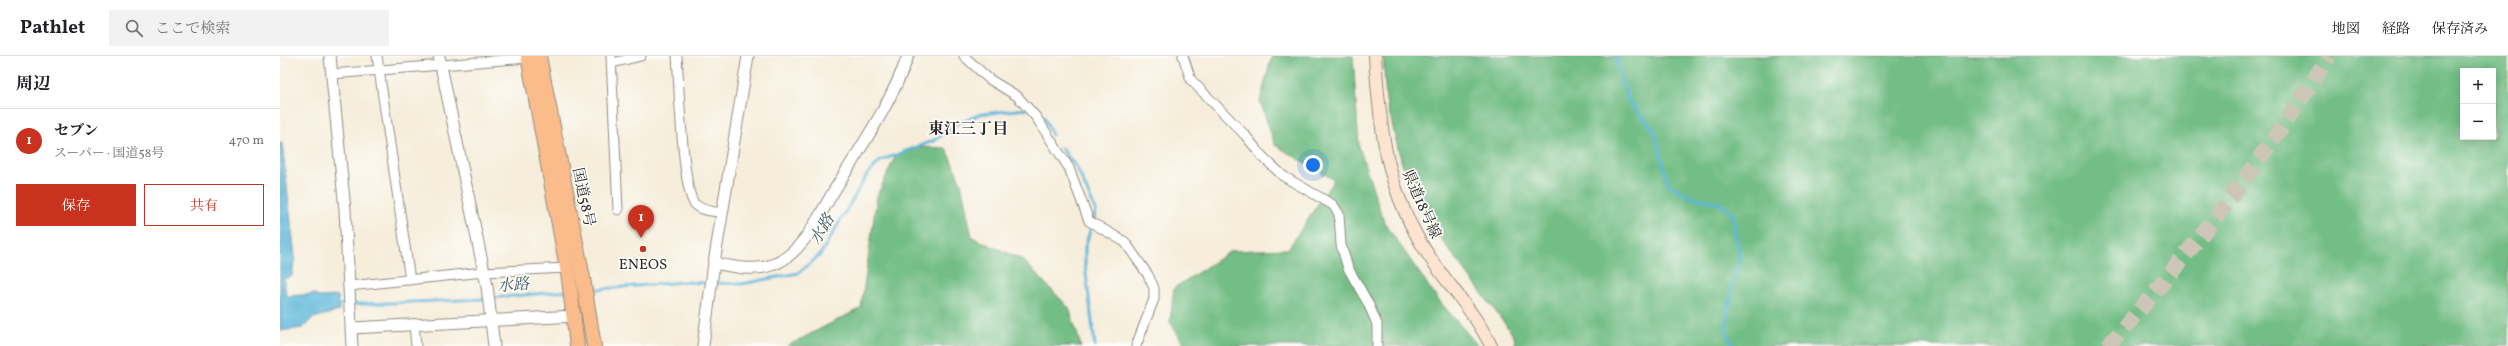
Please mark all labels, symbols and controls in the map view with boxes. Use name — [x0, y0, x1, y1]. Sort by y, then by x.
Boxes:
search box — [109, 10, 389, 46]
text: Pathlet — [20, 15, 85, 41]
icon: search — [123, 17, 145, 39]
text: ここで検索 — [155, 19, 230, 40]
text: 地図 — [2332, 20, 2360, 39]
text: 経路 — [2382, 20, 2410, 39]
text: 保存済み — [2432, 20, 2488, 39]
map controls — [2460, 68, 2496, 140]
button: + — [2460, 68, 2496, 104]
text: 周辺 — [16, 73, 50, 96]
button: − — [2460, 104, 2496, 140]
district label: 東江三丁目 — [928, 119, 1008, 141]
text: セブン — [54, 121, 98, 142]
text: 1 — [26, 132, 32, 150]
text: 470 m — [229, 132, 264, 150]
text: スーパー · 国道58号 — [54, 145, 164, 163]
your location — [1303, 155, 1323, 175]
street label: 国道58号 — [566, 166, 599, 229]
street label: 県道18号線 — [1396, 167, 1445, 242]
button: 保存 — [16, 184, 136, 226]
button: 共有 — [144, 184, 264, 226]
pin: 1 — [628, 205, 654, 238]
water label: 水路 — [805, 210, 841, 249]
marker: ENEOS — [638, 244, 648, 254]
place label: ENEOS — [619, 255, 667, 276]
water label: 水路 — [496, 274, 531, 298]

